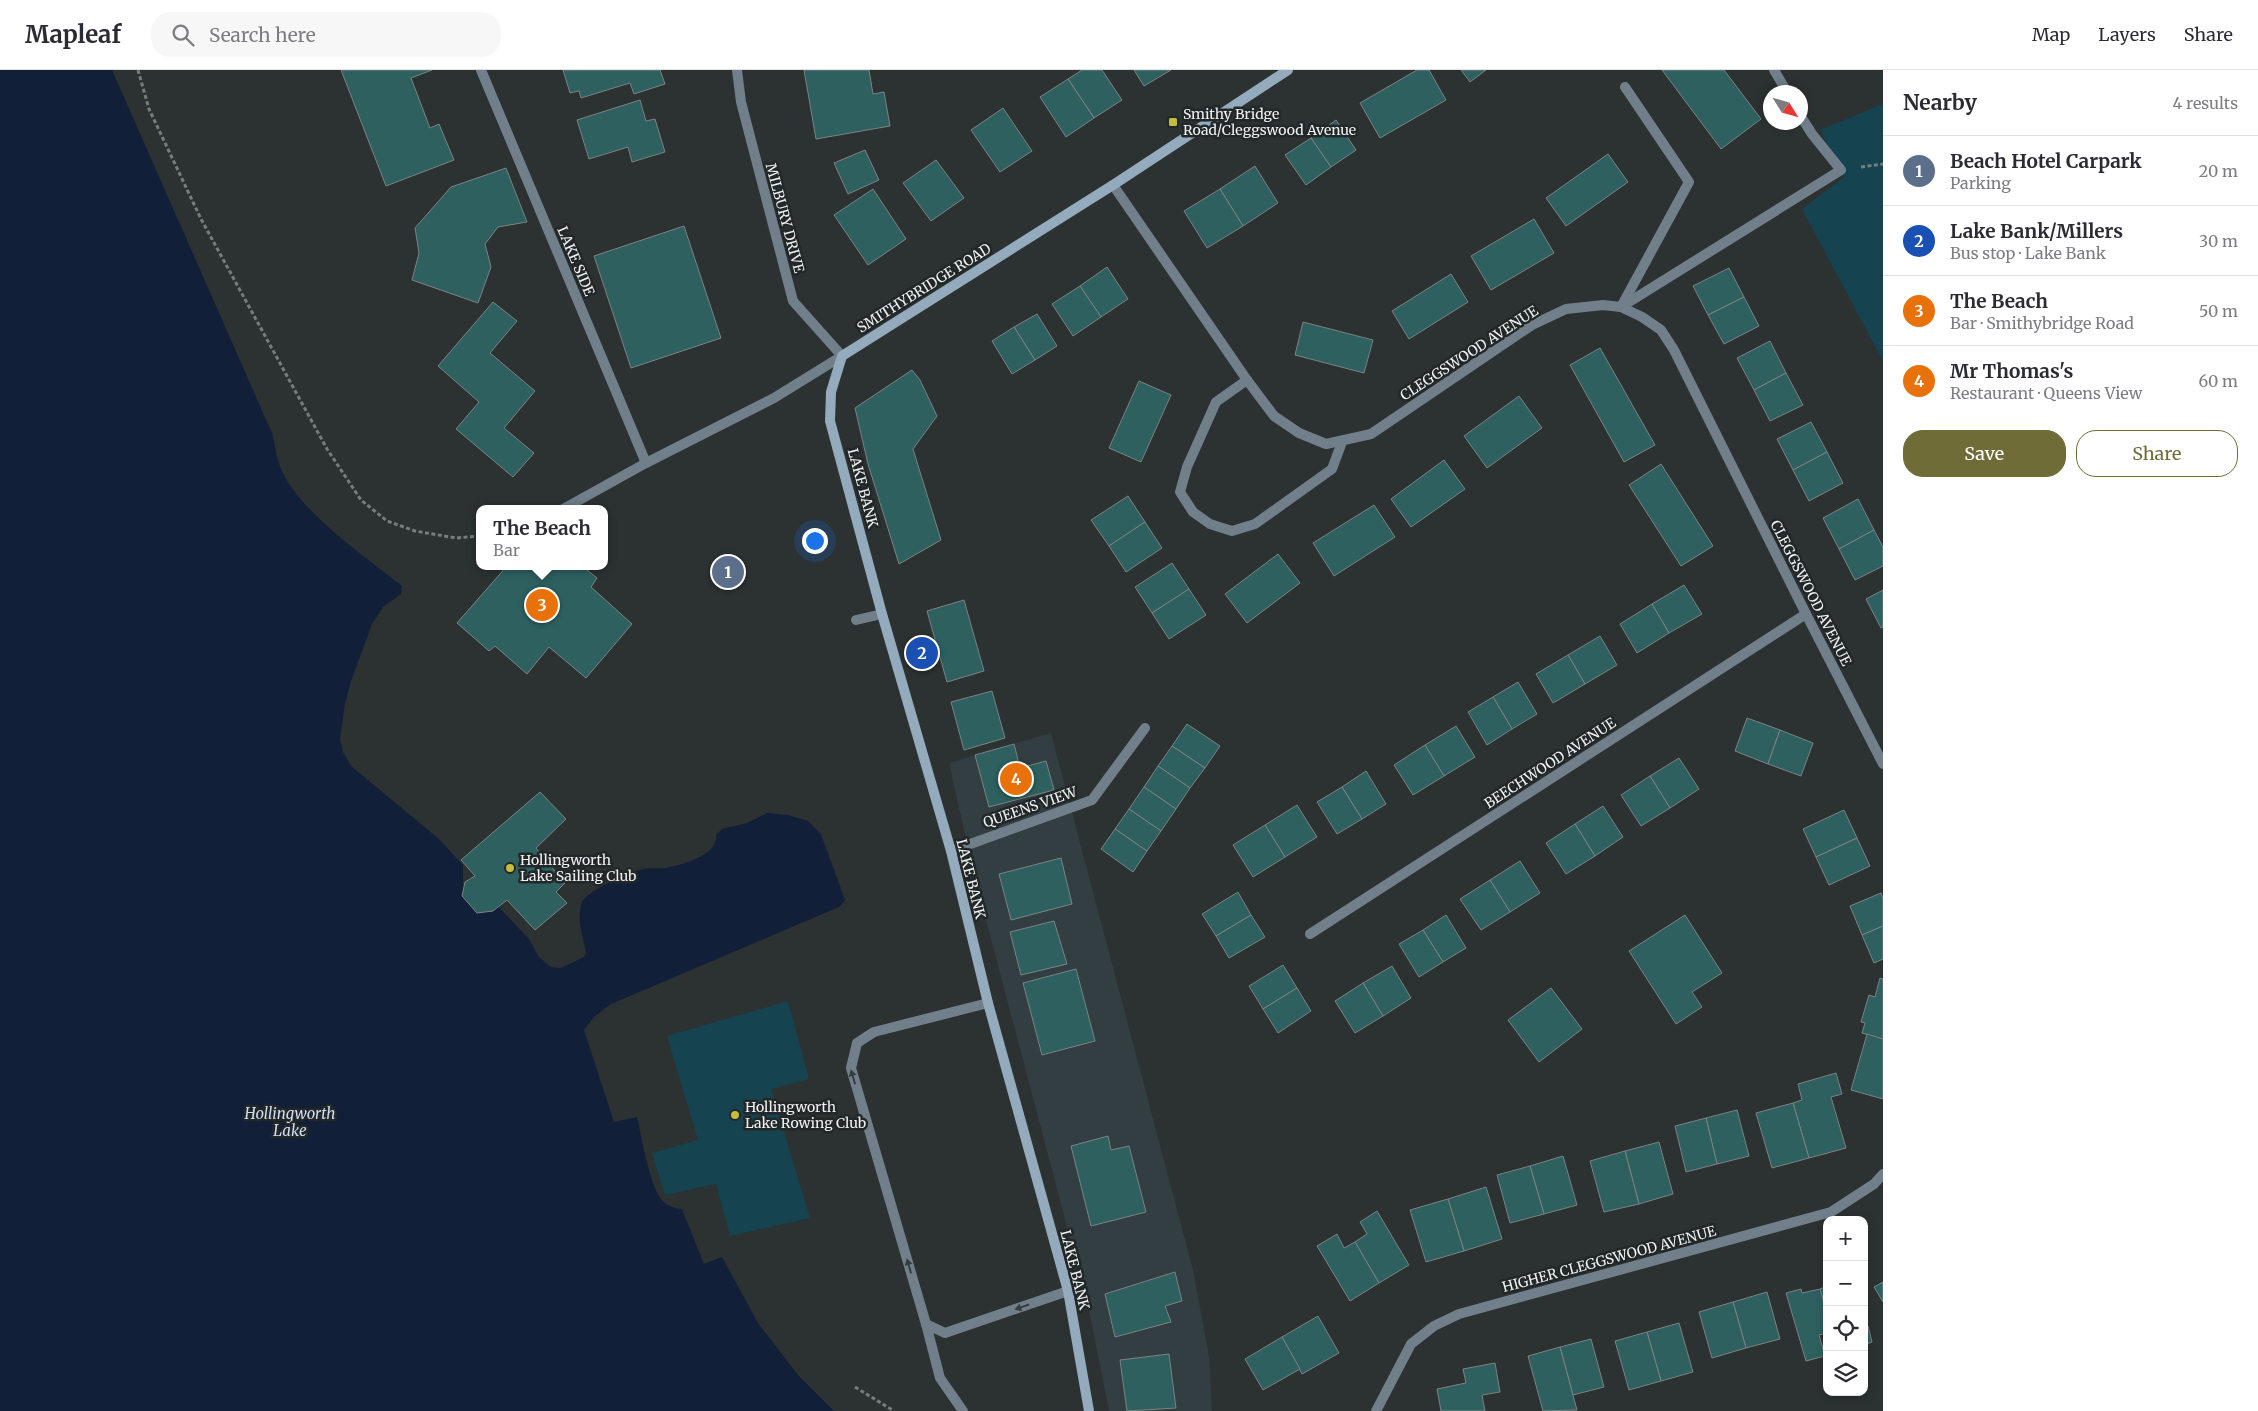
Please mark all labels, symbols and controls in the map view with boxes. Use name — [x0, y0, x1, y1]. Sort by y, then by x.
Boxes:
search box — [151, 12, 501, 57]
text: Mapleaf — [25, 19, 121, 50]
icon: search — [169, 21, 197, 49]
text: Search here — [209, 23, 316, 47]
text: Map — [2032, 23, 2070, 46]
text: Layers — [2098, 23, 2156, 46]
text: Share — [2184, 23, 2233, 46]
north arrow — [1763, 85, 1808, 130]
text: Nearby — [1903, 89, 1977, 116]
text: 4 results — [2172, 93, 2238, 113]
place label: Smithy Bridge Road/Cleggswood Avenue — [1183, 105, 1356, 139]
marker: Smithy Bridge Road/Cleggswood Avenue — [1167, 116, 1179, 128]
text: Beach Hotel Carpark — [1950, 149, 2142, 173]
street label: MILBURY DRIVE — [762, 161, 808, 275]
text: 1 — [1915, 161, 1923, 181]
text: 20 m — [2199, 161, 2238, 181]
text: Parking — [1950, 173, 2011, 193]
text: Lake Bank/Millers — [1950, 219, 2123, 243]
street label: LAKE SIDE — [553, 224, 599, 299]
text: 2 — [1914, 231, 1924, 251]
text: 30 m — [2199, 231, 2238, 251]
street label: SMITHYBRIDGE ROAD — [854, 239, 995, 337]
text: Bus stop · Lake Bank — [1950, 243, 2106, 263]
text: The Beach — [1950, 289, 2048, 313]
text: 3 — [1914, 301, 1924, 321]
text: 50 m — [2199, 301, 2238, 321]
street label: CLEGGSWOOD AVENUE — [1397, 302, 1541, 404]
text: Bar · Smithybridge Road — [1950, 313, 2134, 333]
text: Mr Thomas's — [1950, 359, 2073, 383]
text: 4 — [1914, 371, 1924, 391]
text: 60 m — [2198, 371, 2238, 391]
text: Restaurant · Queens View — [1950, 383, 2142, 403]
button: Save — [1903, 430, 2066, 477]
button: Share — [2076, 430, 2238, 477]
street label: LAKE BANK — [844, 446, 882, 531]
popup — [476, 505, 608, 570]
text: The Beach — [493, 516, 591, 540]
street label: CLEGGSWOOD AVENUE — [1766, 517, 1856, 669]
your location — [802, 528, 828, 554]
text: Bar — [493, 540, 520, 560]
pin: 1 — [712, 553, 744, 591]
pin: 3 — [526, 586, 558, 624]
pin: 2 — [906, 634, 938, 672]
street label: BEECHWOOD AVENUE — [1481, 714, 1619, 812]
pin: 4 — [1000, 760, 1032, 798]
street label: QUEENS VIEW — [981, 782, 1080, 831]
street label: LAKE BANK — [952, 837, 990, 922]
place label: Hollingworth Lake Sailing Club — [520, 851, 636, 885]
marker: Hollingworth Lake Sailing Club — [504, 862, 516, 874]
one-way arrow — [849, 1069, 857, 1084]
place label: Hollingworth Lake Rowing Club — [745, 1098, 866, 1132]
water label: Hollingworth Lake — [244, 1104, 335, 1140]
marker: Hollingworth Lake Rowing Club — [729, 1109, 741, 1121]
map controls — [1823, 1216, 1868, 1396]
button: + — [1823, 1216, 1868, 1261]
street label: HIGHER CLEGGSWOOD AVENUE — [1500, 1222, 1718, 1296]
street label: LAKE BANK — [1056, 1228, 1094, 1313]
one-way arrow — [905, 1258, 913, 1273]
button: − — [1823, 1261, 1868, 1306]
one-way arrow — [1014, 1303, 1029, 1311]
button: locate — [1823, 1306, 1868, 1351]
button: layers — [1823, 1351, 1868, 1396]

